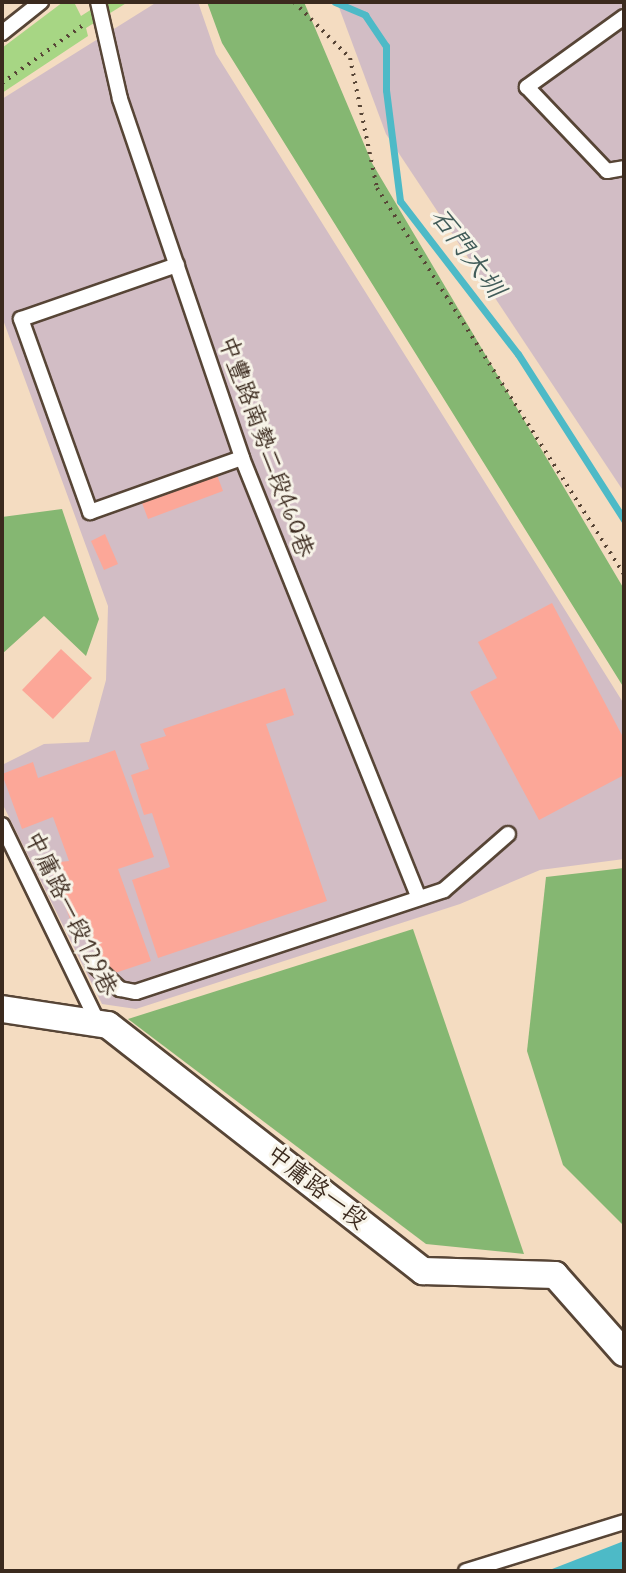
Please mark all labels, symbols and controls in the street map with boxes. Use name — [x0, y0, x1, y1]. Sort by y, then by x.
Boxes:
water label: 石門大圳 — [422, 203, 510, 305]
street label: 中豐路南勢二段460巷 — [212, 332, 318, 562]
street label: 中庸路一段129巷 — [18, 827, 122, 1001]
street label: 中庸路一段 — [260, 1140, 372, 1236]

